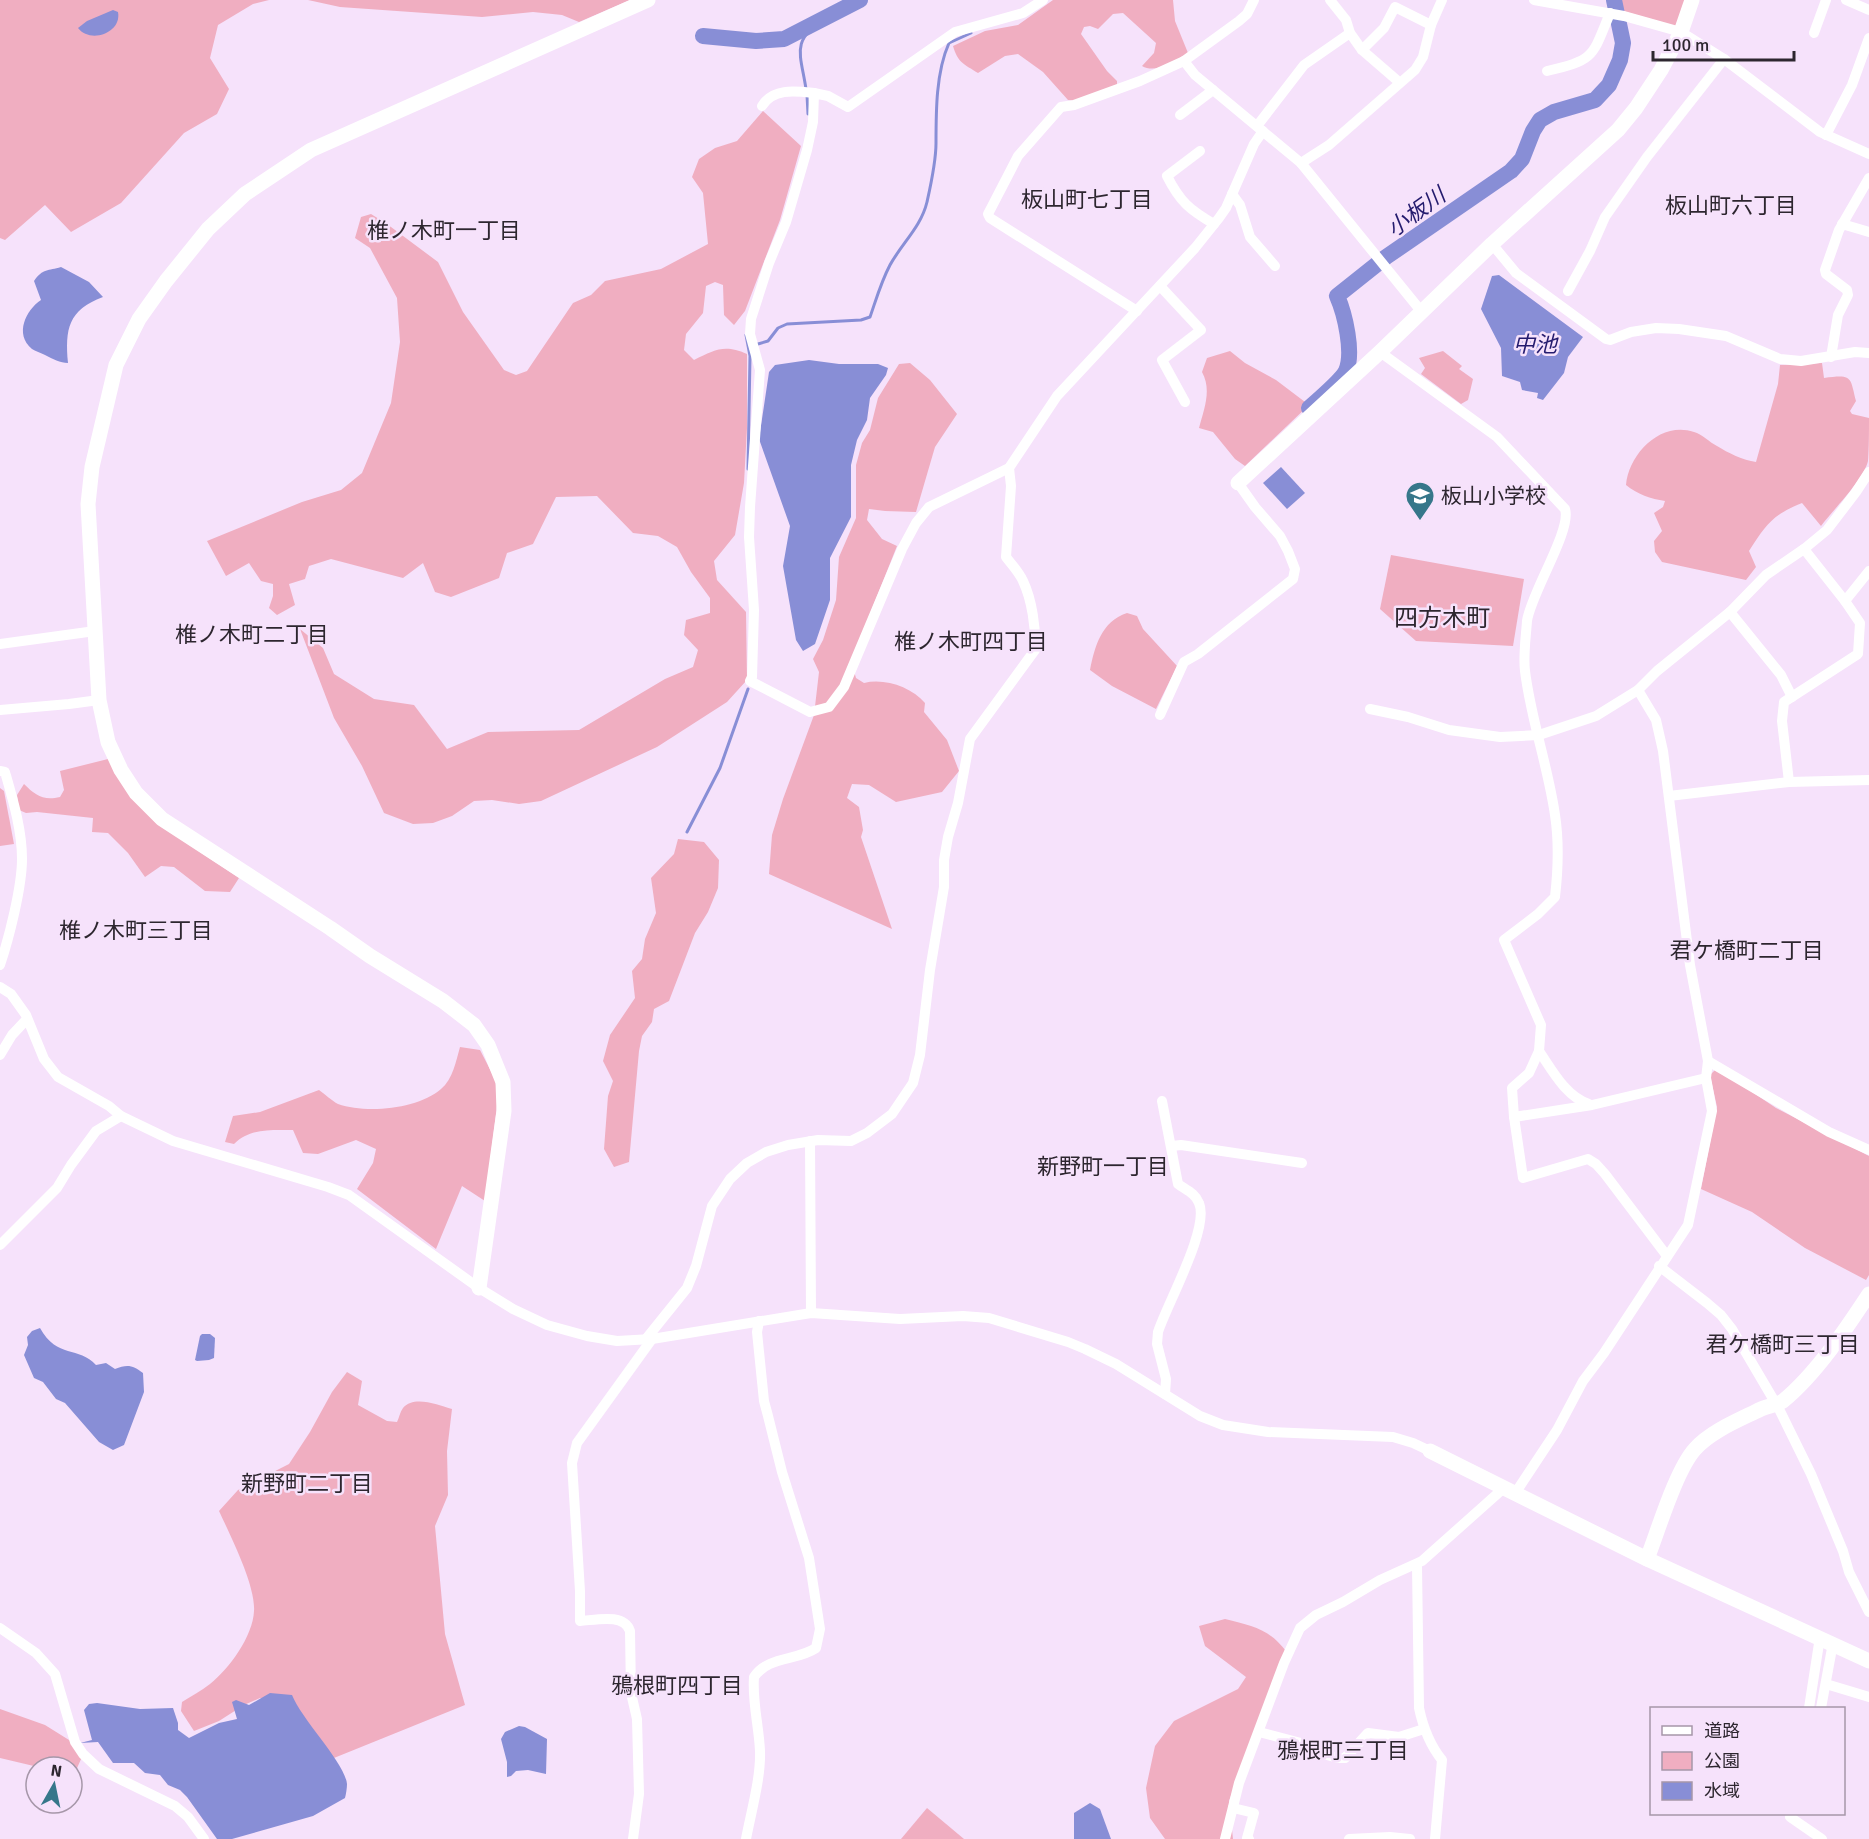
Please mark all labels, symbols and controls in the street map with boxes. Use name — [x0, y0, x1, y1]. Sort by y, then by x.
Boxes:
scale bar — [1653, 24, 1794, 62]
text: 100 m — [1662, 34, 1709, 56]
water label: 小板川 — [1381, 181, 1452, 242]
district label: 板山町七丁目 — [1021, 186, 1153, 213]
district label: 板山町六丁目 — [1665, 192, 1797, 219]
district label: 椎ノ木町一丁目 — [367, 217, 521, 244]
water label: 中池 — [1513, 331, 1559, 358]
school or university icon: 板山小学校 — [1404, 480, 1436, 522]
place label: 板山小学校 — [1441, 483, 1546, 509]
district label: 四方木町 — [1394, 603, 1490, 633]
district label: 椎ノ木町二丁目 — [175, 621, 329, 648]
district label: 椎ノ木町四丁目 — [894, 628, 1048, 655]
district label: 椎ノ木町三丁目 — [59, 917, 213, 944]
district label: 君ケ橋町二丁目 — [1670, 937, 1824, 964]
district label: 新野町一丁目 — [1037, 1153, 1169, 1180]
district label: 君ケ橋町三丁目 — [1706, 1331, 1860, 1358]
district label: 新野町二丁目 — [241, 1470, 373, 1497]
district label: 鴉根町四丁目 — [611, 1672, 743, 1699]
legend — [1650, 1707, 1845, 1815]
text: 道路 — [1704, 1720, 1740, 1742]
district label: 鴉根町三丁目 — [1277, 1737, 1409, 1764]
text: 公園 — [1704, 1750, 1740, 1772]
north arrow — [24, 1755, 84, 1815]
text: N — [49, 1760, 63, 1782]
text: 水域 — [1704, 1780, 1740, 1802]

